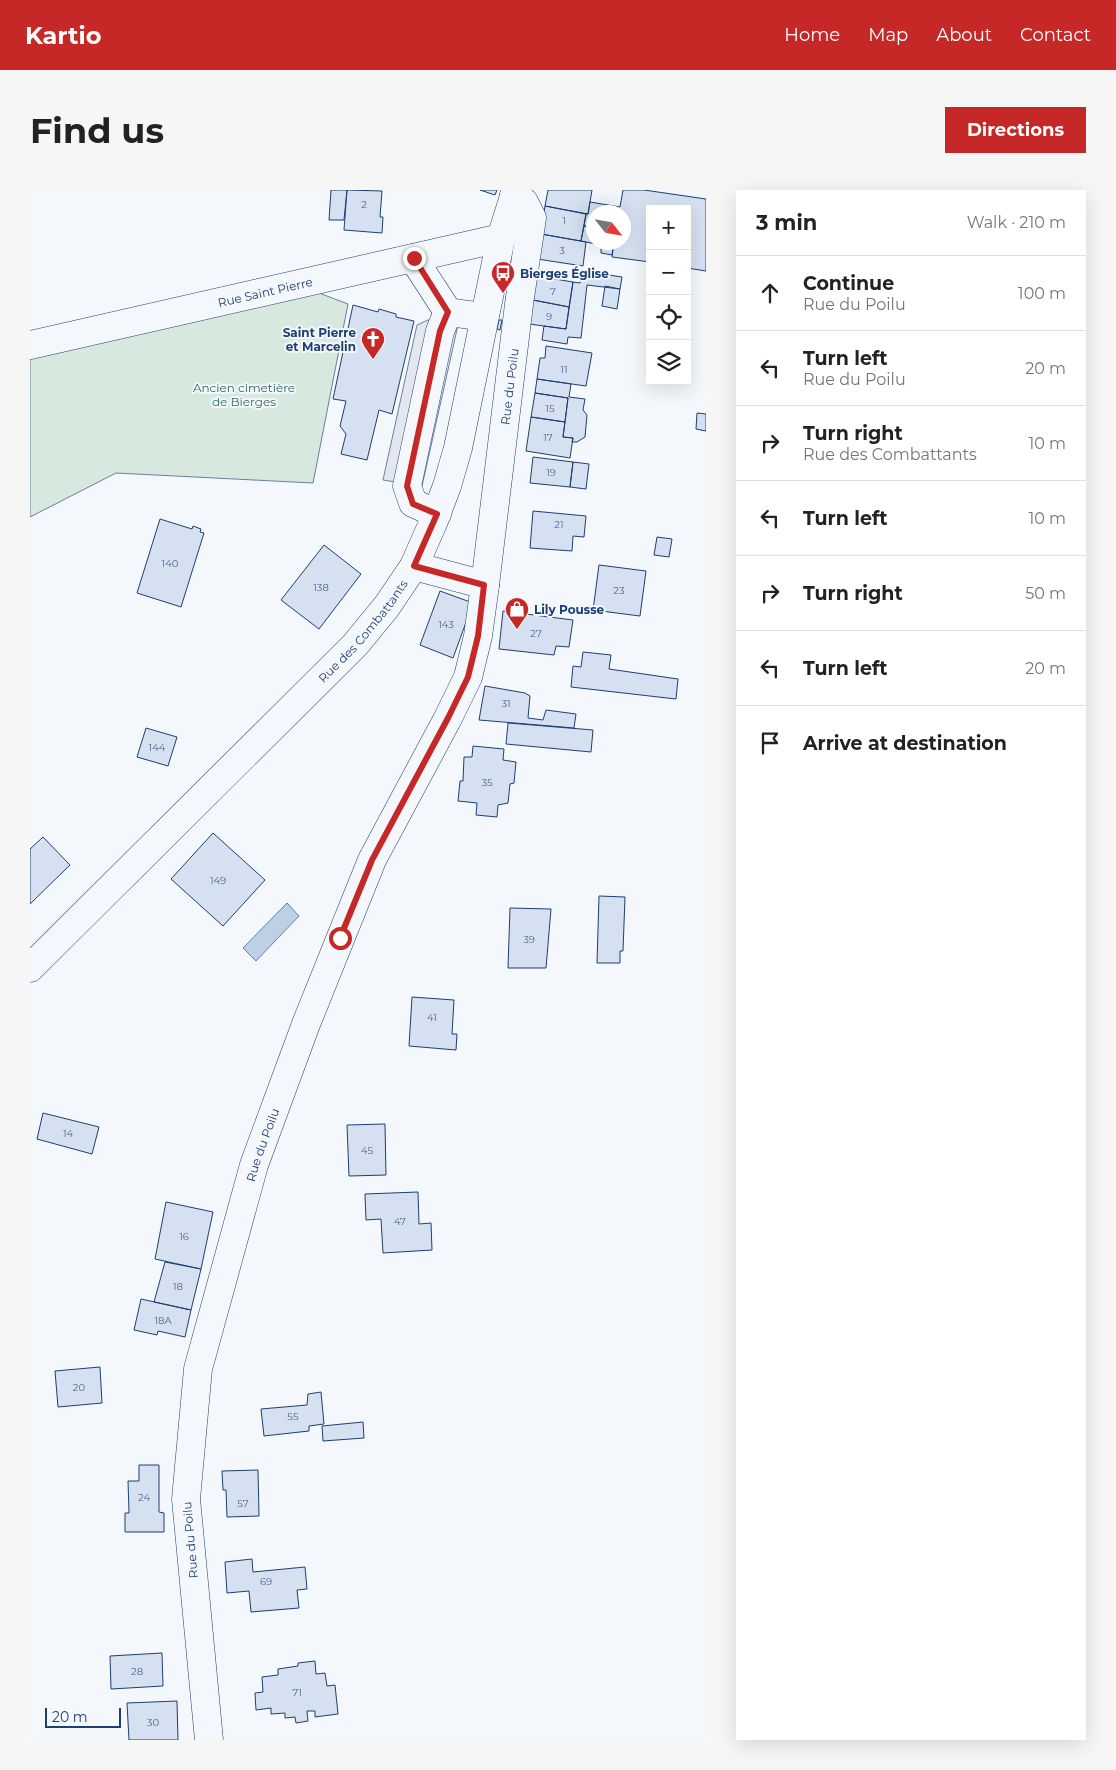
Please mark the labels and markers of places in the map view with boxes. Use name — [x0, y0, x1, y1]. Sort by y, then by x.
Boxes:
bus stop icon: Bierges Église — [490, 260, 516, 294]
place label: Bierges Église — [520, 266, 609, 281]
place label: Saint Pierre et Marcelin — [283, 325, 356, 354]
church icon: Saint Pierre et Marcelin — [360, 326, 386, 360]
shop icon: Lily Pousse — [504, 596, 530, 630]
place label: Lily Pousse — [534, 602, 605, 617]

